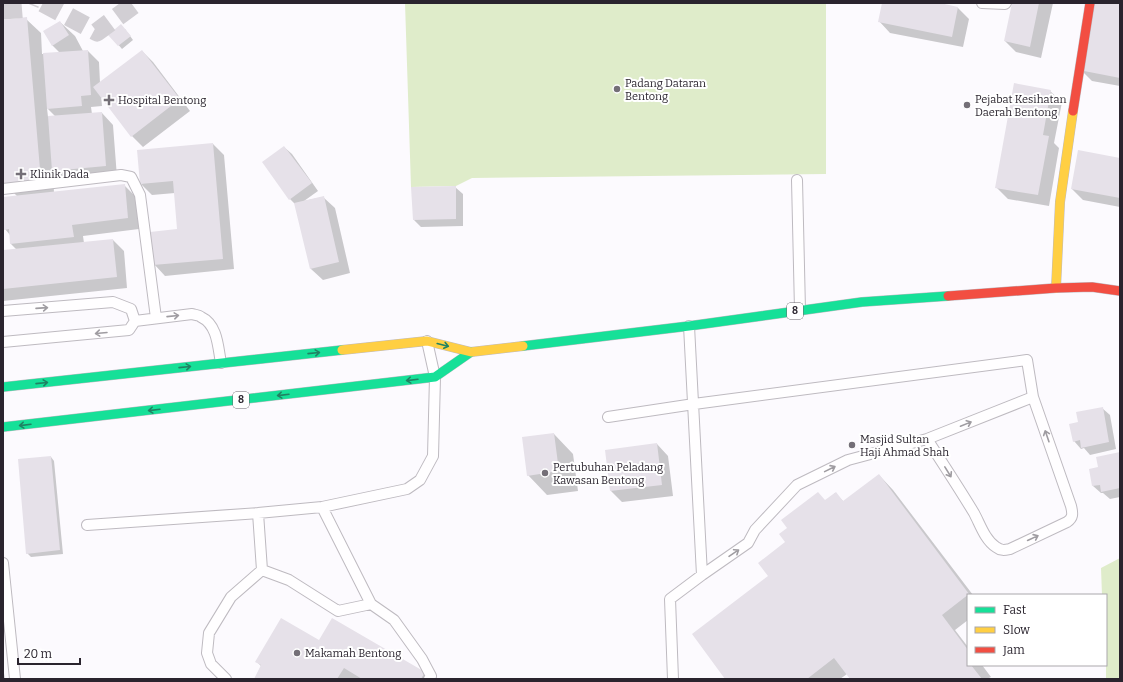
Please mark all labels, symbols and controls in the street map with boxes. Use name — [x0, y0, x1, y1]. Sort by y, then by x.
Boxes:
place label: Padang Dataran Bentong — [625, 77, 706, 103]
marker: Padang Dataran Bentong — [612, 84, 622, 94]
place label: Pejabat Kesihatan Daerah Bentong — [975, 93, 1066, 119]
marker: Hospital Bentong — [103, 94, 115, 106]
place label: Hospital Bentong — [118, 94, 206, 107]
marker: Pejabat Kesihatan Daerah Bentong — [962, 100, 972, 110]
marker: Klinik Dada — [15, 168, 27, 180]
place label: Klinik Dada — [30, 168, 89, 181]
road number: 8 — [787, 303, 803, 319]
one-way arrow — [35, 304, 48, 311]
one-way arrow — [166, 313, 179, 320]
one-way arrow — [95, 329, 108, 336]
one-way arrow — [436, 342, 449, 349]
one-way arrow — [307, 350, 320, 357]
one-way arrow — [178, 364, 191, 371]
one-way arrow — [406, 376, 419, 384]
one-way arrow — [35, 379, 48, 387]
one-way arrow — [277, 391, 290, 399]
road number: 8 — [233, 392, 249, 408]
one-way arrow — [148, 406, 161, 414]
one-way arrow — [960, 419, 972, 427]
one-way arrow — [19, 421, 32, 429]
one-way arrow — [1042, 430, 1050, 442]
place label: Masjid Sultan Haji Ahmad Shah — [860, 433, 949, 459]
marker: Masjid Sultan Haji Ahmad Shah — [847, 440, 857, 450]
place label: Pertubuhan Peladang Kawasan Bentong — [553, 461, 663, 487]
one-way arrow — [824, 465, 836, 472]
one-way arrow — [944, 466, 952, 477]
marker: Pertubuhan Peladang Kawasan Bentong — [540, 468, 550, 478]
one-way arrow — [1027, 534, 1039, 541]
one-way arrow — [728, 549, 739, 557]
legend — [967, 594, 1107, 666]
text: Fast — [1003, 603, 1027, 617]
text: Slow — [1003, 623, 1030, 637]
scale bar — [18, 640, 80, 666]
text: Jam — [1002, 643, 1025, 657]
text: 20 m — [24, 647, 53, 661]
place label: Makamah Bentong — [305, 647, 401, 660]
marker: Makamah Bentong — [292, 648, 302, 658]

